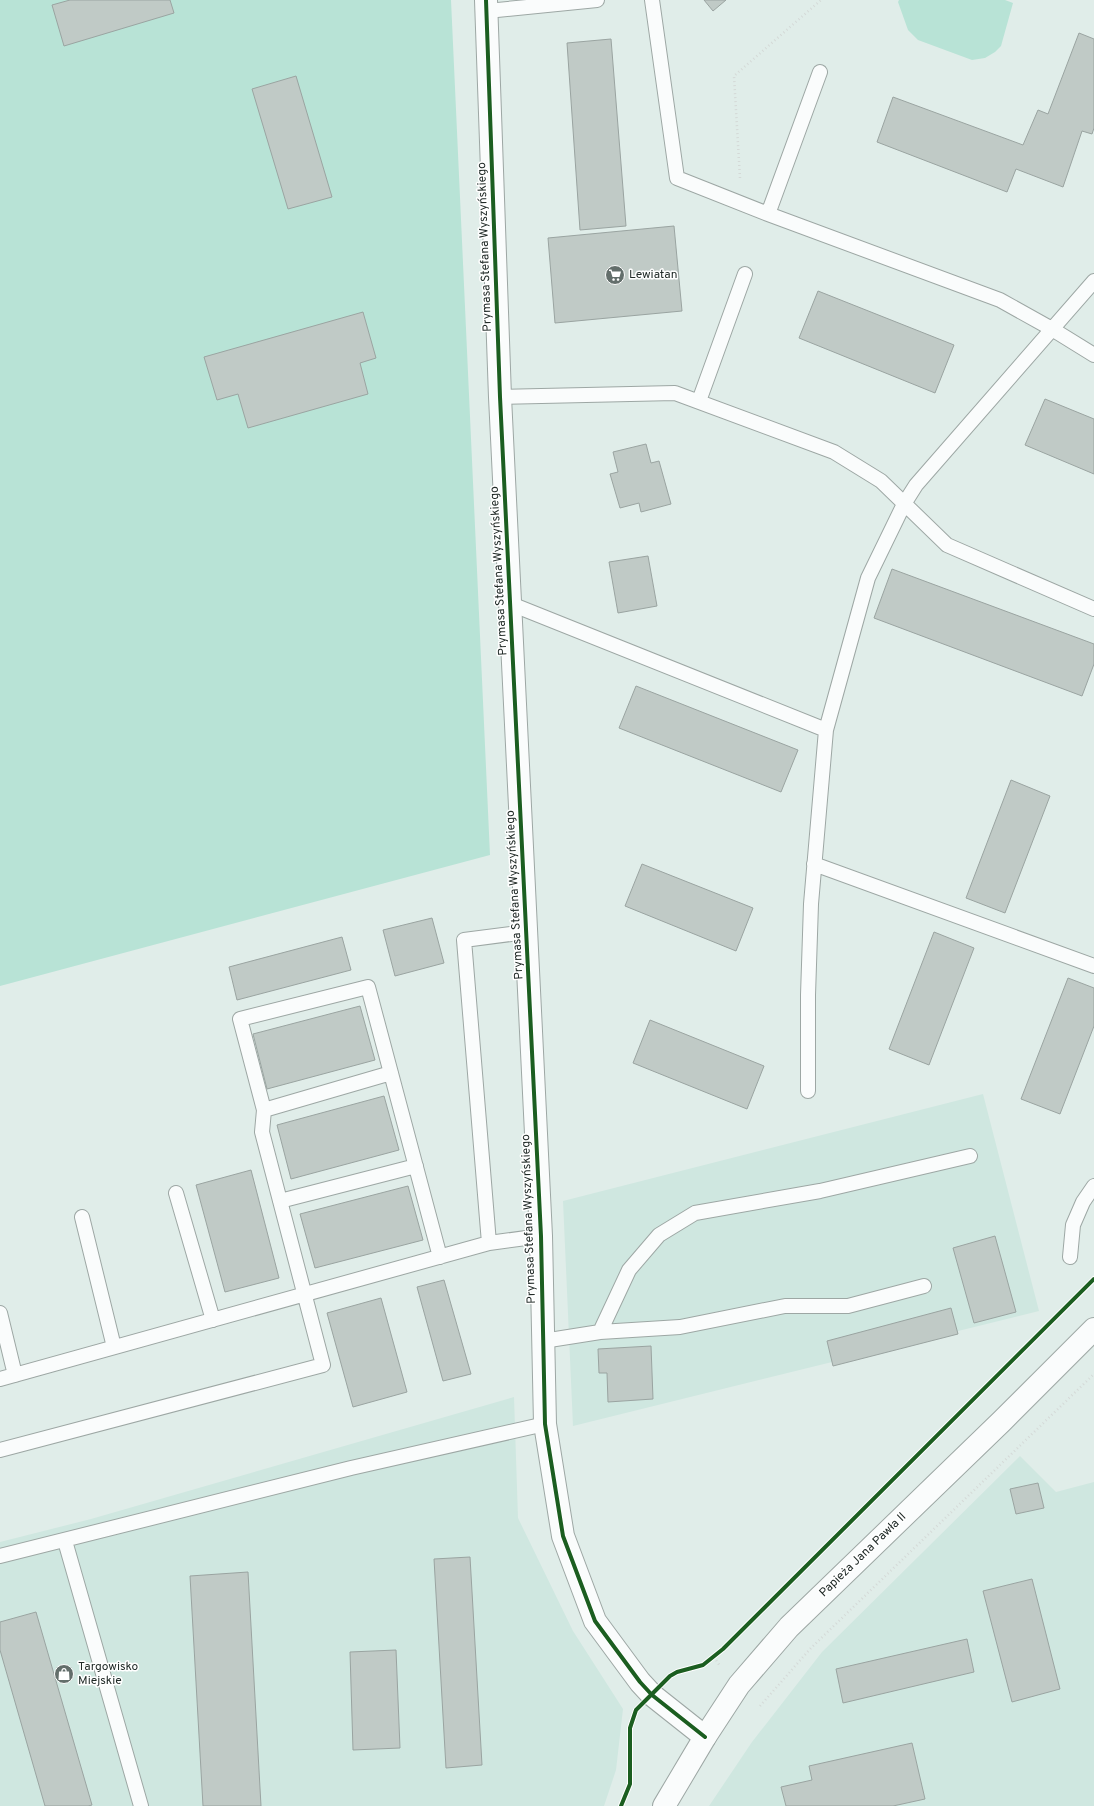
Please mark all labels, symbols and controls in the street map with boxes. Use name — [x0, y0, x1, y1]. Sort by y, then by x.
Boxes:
street label: Prymasa Stefana Wyszyńskiego — [474, 162, 496, 332]
supermarket icon: Lewiatan — [604, 264, 626, 286]
place label: Lewiatan — [629, 267, 677, 283]
street label: Prymasa Stefana Wyszyńskiego — [487, 486, 511, 656]
street label: Prymasa Stefana Wyszyńskiego — [503, 810, 527, 980]
street label: Prymasa Stefana Wyszyńskiego — [518, 1134, 540, 1304]
street label: Papieża Jana Pawła II — [816, 1509, 910, 1601]
place label: Targowisko Miejskie — [78, 1659, 139, 1689]
shop icon: Targowisko Miejskie — [53, 1663, 75, 1685]

